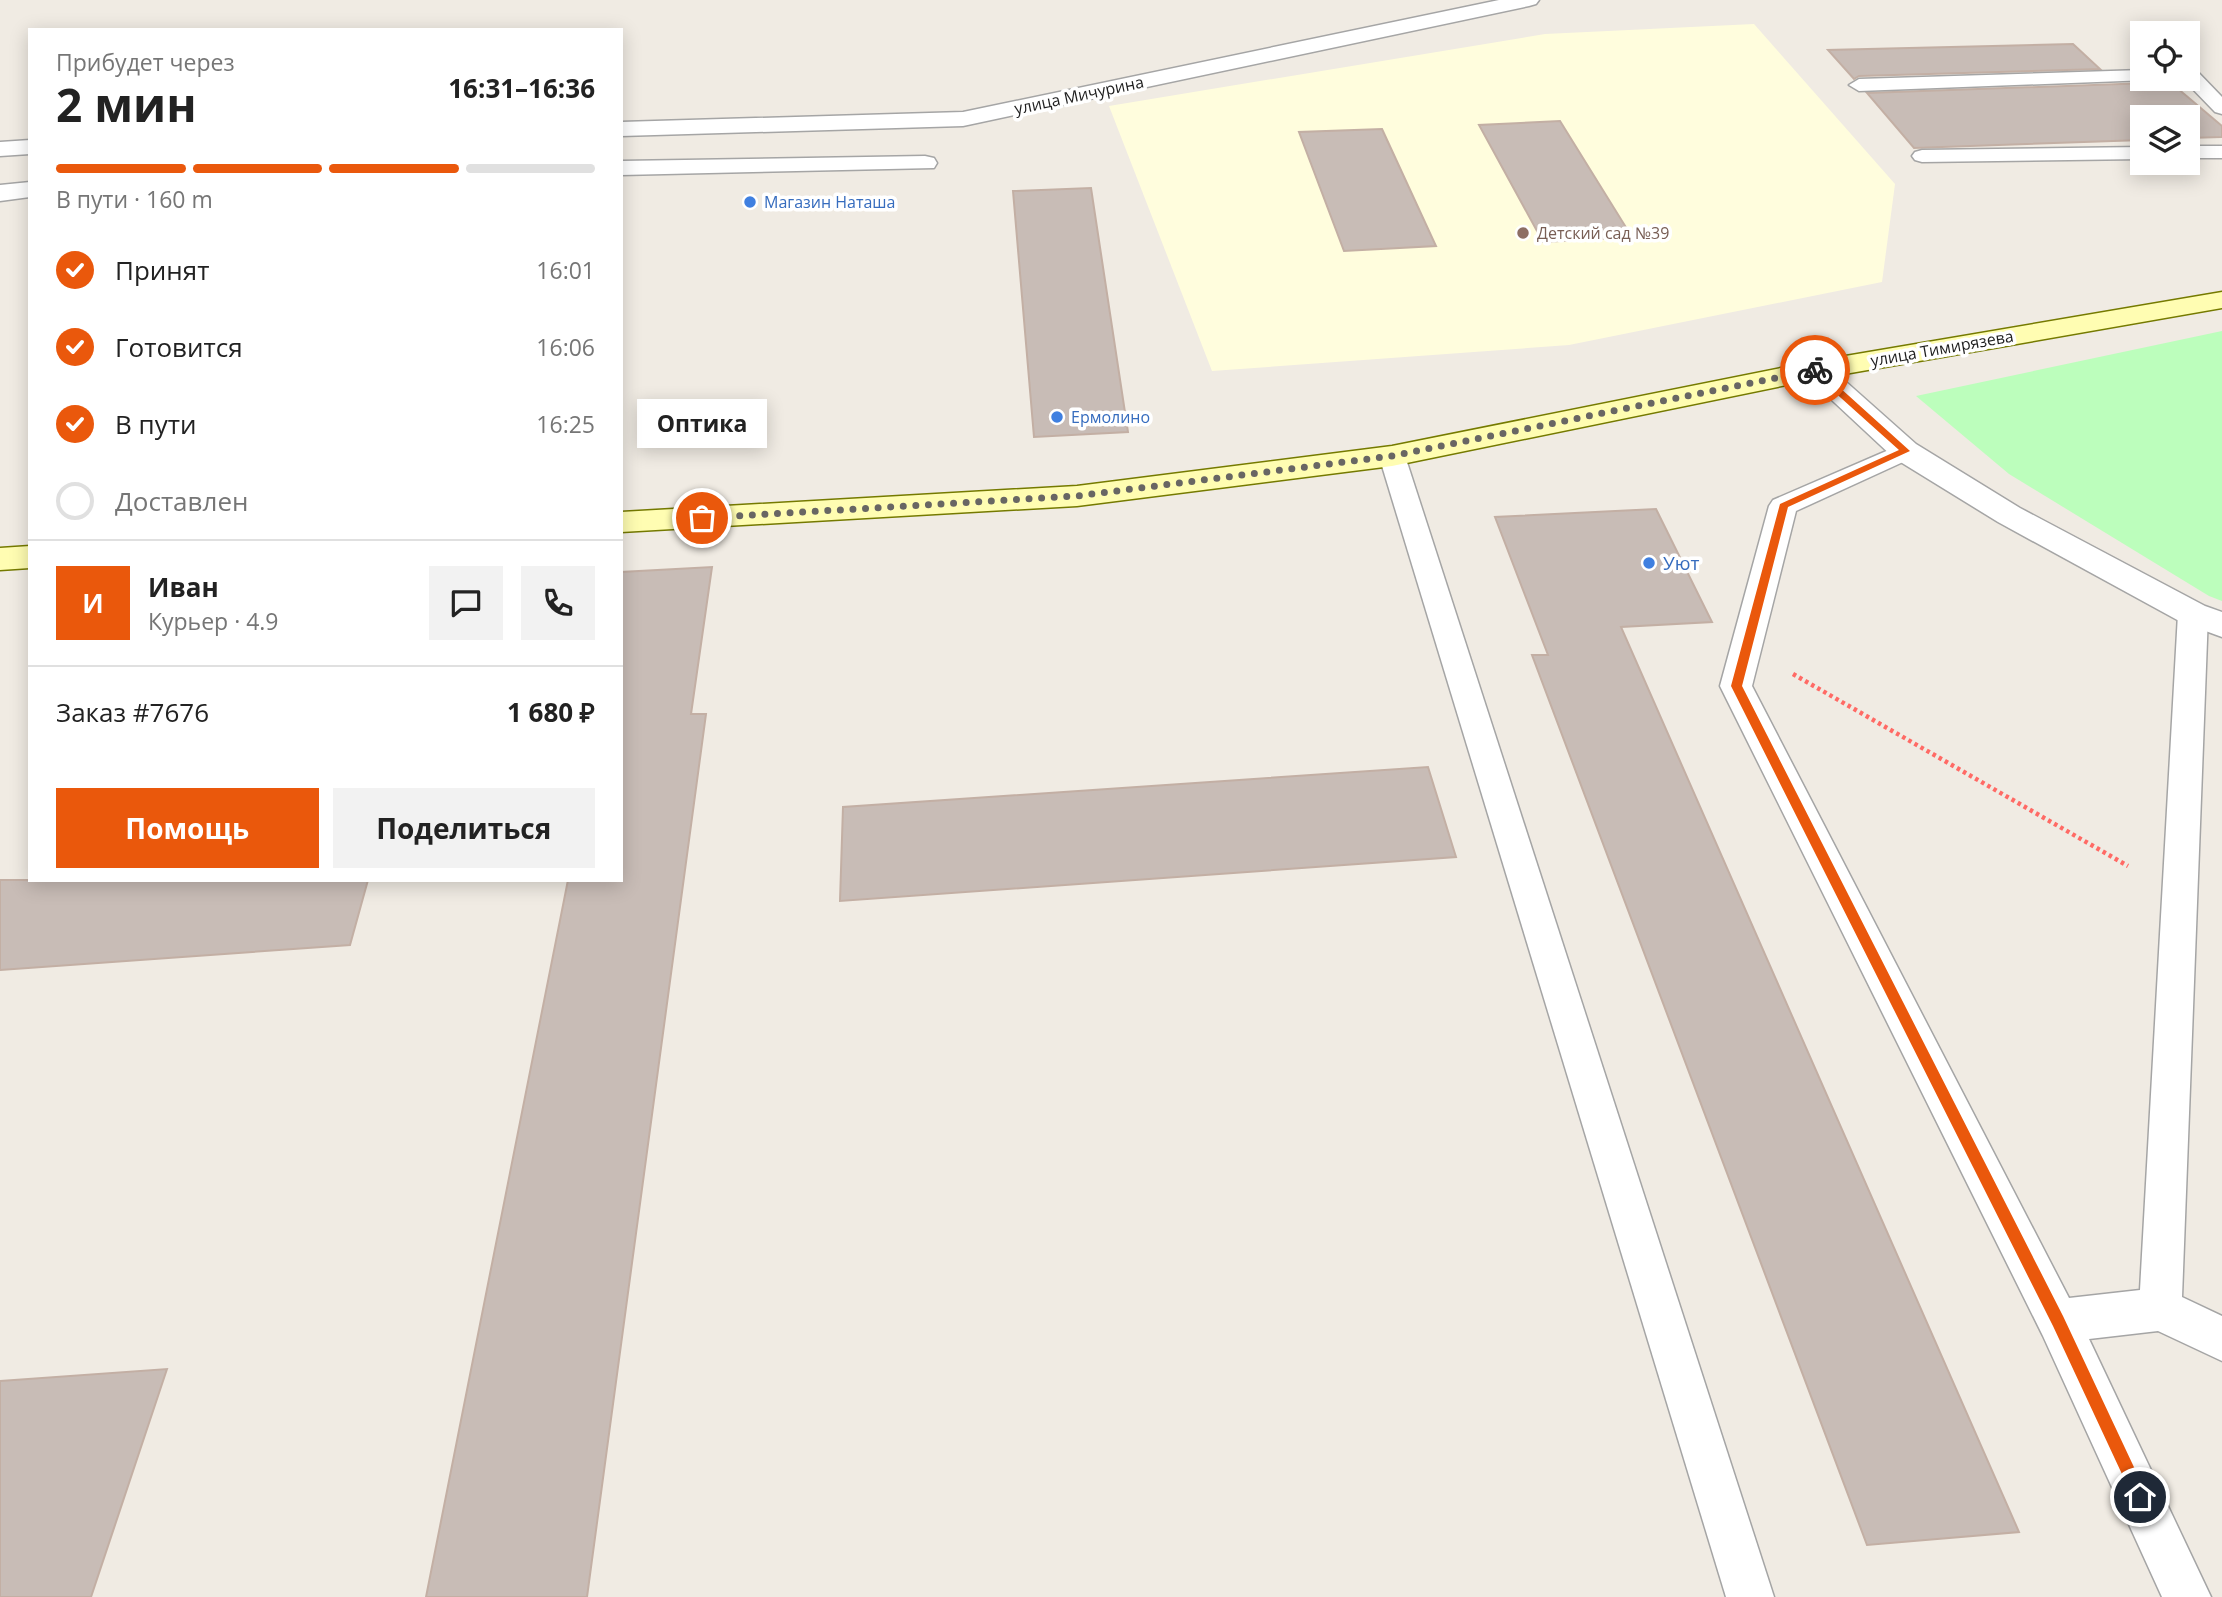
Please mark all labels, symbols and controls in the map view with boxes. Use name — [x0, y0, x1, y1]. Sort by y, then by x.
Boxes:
map controls — [2130, 21, 2200, 175]
button: locate — [2130, 21, 2200, 91]
text: Прибудет через — [56, 46, 235, 78]
text: 16:31–16:36 — [448, 70, 595, 106]
street label: улица Мичурина — [1012, 71, 1146, 119]
text: 2 мин — [56, 73, 197, 135]
button: layers — [2130, 105, 2200, 175]
text: В пути · 160 m — [56, 183, 213, 215]
place label: Магазин Наташа — [764, 191, 896, 213]
marker: Магазин Наташа — [742, 194, 758, 210]
place label: Детский сад №39 — [1537, 222, 1669, 244]
marker: Детский сад №39 — [1515, 225, 1531, 241]
icon: check — [56, 251, 94, 289]
text: Принят — [115, 252, 209, 288]
text: 16:01 — [536, 254, 595, 286]
street label: улица Тимирязева — [1869, 325, 2015, 371]
icon: check — [56, 328, 94, 366]
text: Готовится — [115, 329, 243, 365]
text: 16:06 — [536, 331, 595, 363]
courier — [1780, 335, 1850, 405]
icon: bike — [1796, 351, 1834, 389]
callout: Оптика — [637, 399, 767, 448]
icon: check — [56, 405, 94, 443]
text: В пути — [115, 406, 196, 442]
place label: Ермолино — [1071, 406, 1150, 428]
text: Оптика — [657, 407, 747, 439]
text: 16:25 — [536, 408, 595, 440]
marker: Ермолино — [1049, 409, 1065, 425]
text: Доставлен — [115, 483, 248, 519]
pin — [672, 488, 732, 548]
icon: bag — [683, 499, 721, 537]
place label: Уют — [1663, 550, 1699, 576]
marker: Уют — [1641, 555, 1657, 571]
button: chat — [429, 566, 503, 640]
button: phone — [521, 566, 595, 640]
text: Иван — [148, 569, 219, 605]
text: И — [82, 585, 104, 621]
text: Курьер · 4.9 — [148, 605, 279, 637]
text: Заказ #7676 — [56, 694, 209, 730]
text: 1 680 ₽ — [507, 694, 595, 730]
button: Помощь — [56, 788, 319, 868]
button: Поделиться — [333, 788, 595, 868]
pin — [2110, 1467, 2170, 1527]
icon: home — [2121, 1478, 2159, 1516]

